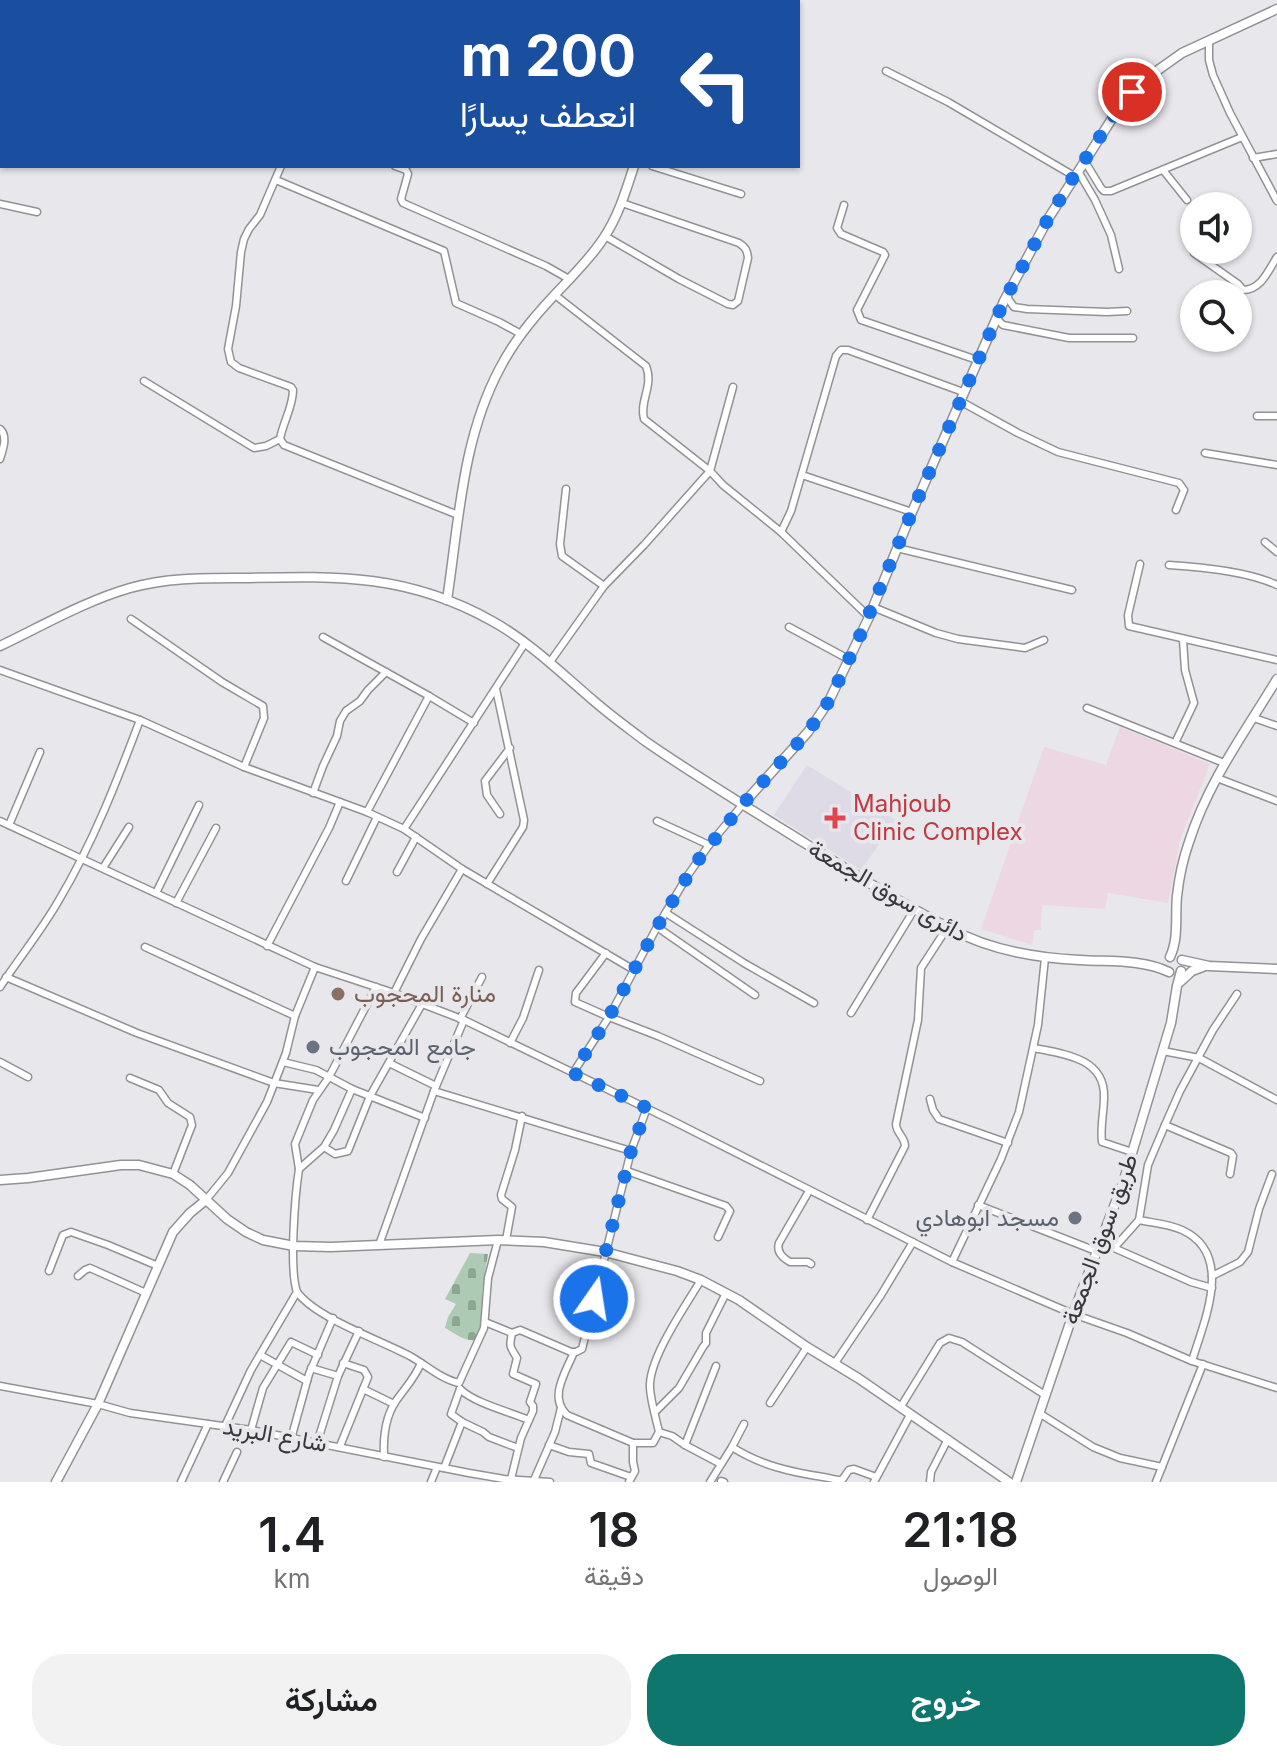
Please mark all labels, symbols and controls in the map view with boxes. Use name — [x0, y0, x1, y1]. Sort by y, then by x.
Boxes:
text: 200 m — [461, 22, 636, 90]
icon: left — [664, 32, 768, 136]
pin — [1098, 58, 1166, 126]
icon: arrive — [1110, 70, 1154, 114]
text: انعطف يسارًا — [460, 92, 636, 136]
map controls — [1180, 192, 1252, 352]
button: sound — [1180, 192, 1252, 264]
button: search — [1180, 280, 1252, 352]
place label: Mahjoub Clinic Complex — [853, 789, 1023, 846]
marker: Mahjoub Clinic Complex — [824, 807, 846, 829]
street label: دائرى سوق الجمعة — [803, 833, 973, 949]
place label: منارة المحجوب — [354, 979, 496, 1009]
marker: منارة المحجوب — [329, 985, 347, 1003]
place label: جامع المحجوب — [329, 1032, 476, 1064]
marker: جامع المحجوب — [304, 1038, 322, 1056]
street label: طريق سوق الجمعة — [1055, 1150, 1145, 1328]
place label: مسجد ابوهادي — [915, 1203, 1059, 1237]
marker: مسجد ابوهادي — [1066, 1209, 1084, 1227]
position arrow — [552, 1257, 636, 1341]
street label: شارع البريد — [220, 1411, 329, 1460]
text: 18 — [589, 1500, 640, 1559]
text: 21:18 — [902, 1500, 1019, 1559]
text: 1.4 — [258, 1505, 326, 1564]
text: دقيقة — [584, 1560, 644, 1591]
text: الوصول — [923, 1560, 998, 1591]
text: km — [273, 1563, 311, 1594]
button: مشاركة — [32, 1654, 631, 1746]
button: خروج — [647, 1654, 1245, 1746]

